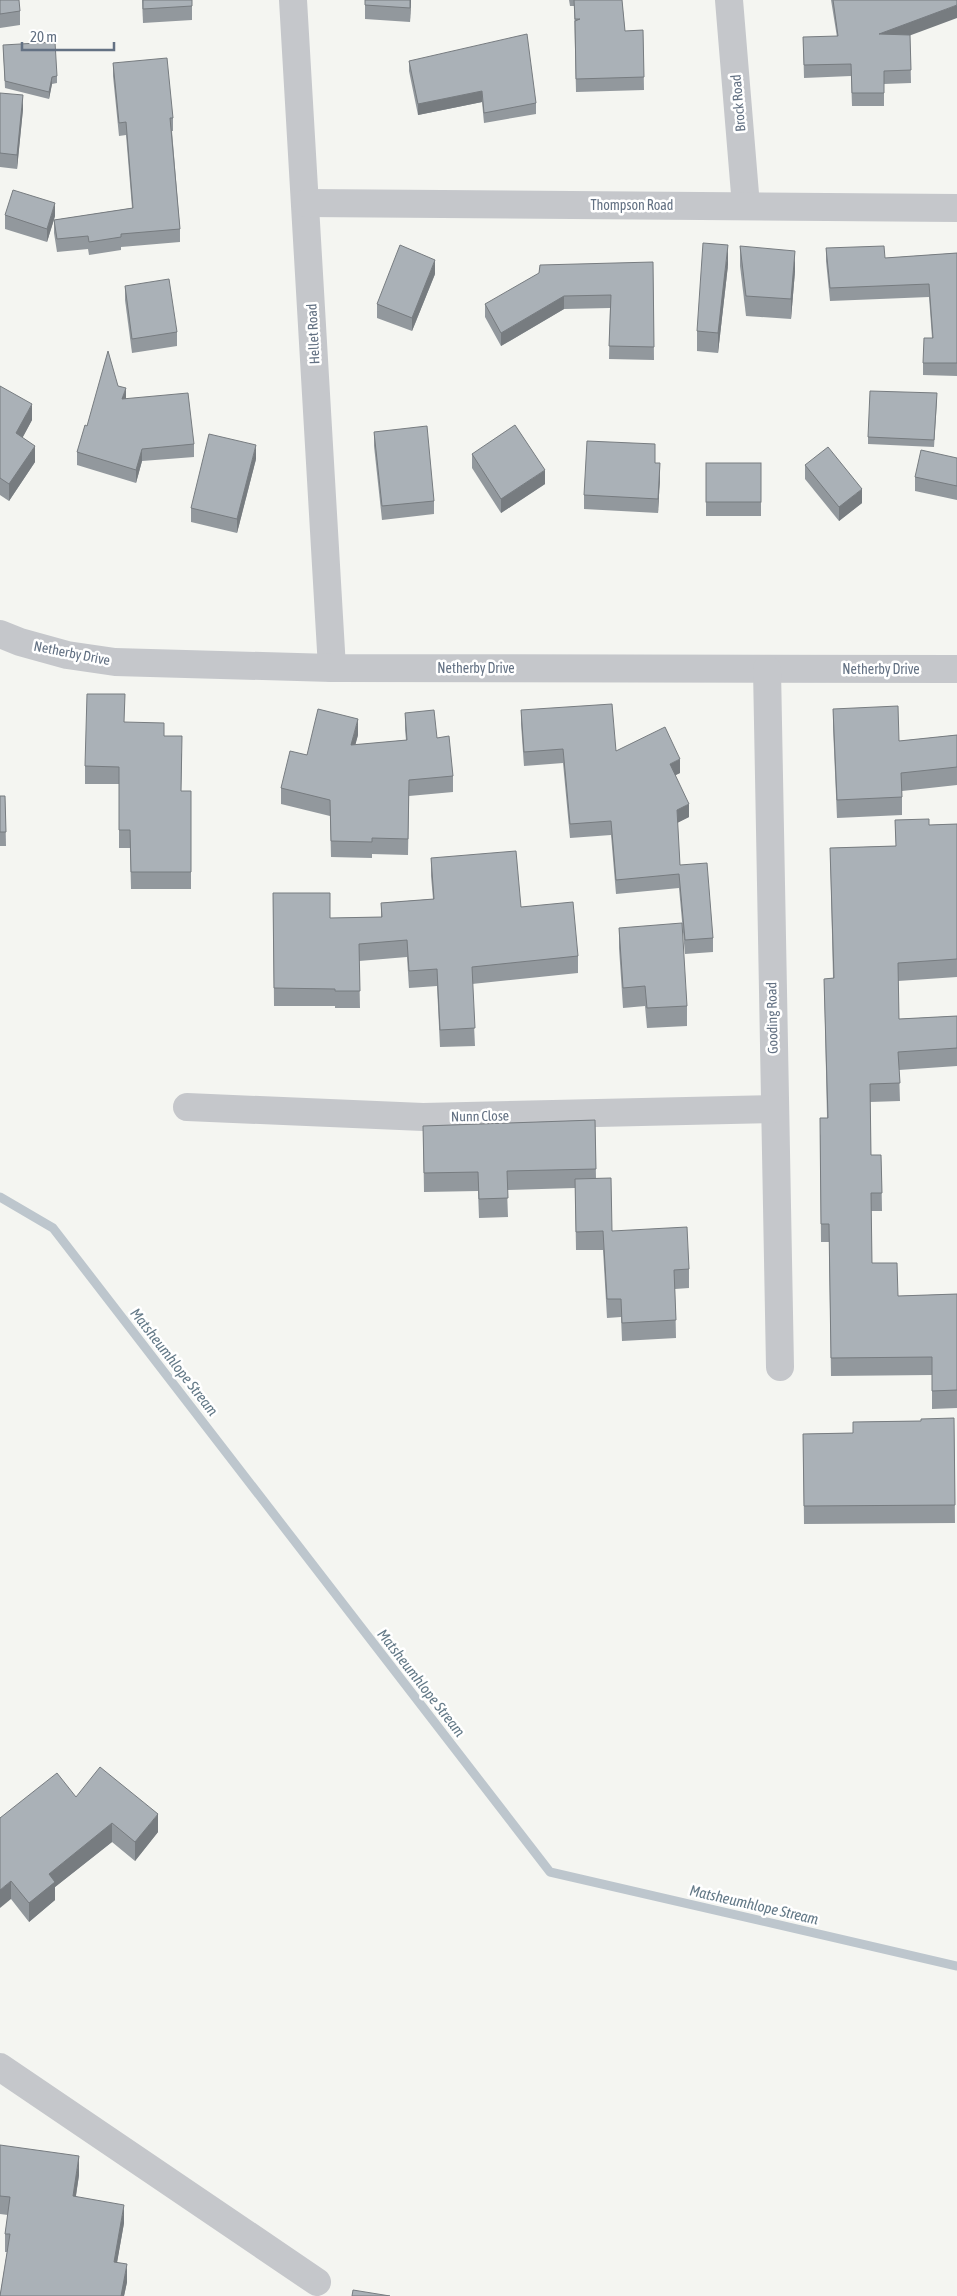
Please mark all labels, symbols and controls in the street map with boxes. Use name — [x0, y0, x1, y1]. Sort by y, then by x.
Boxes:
scale bar — [22, 20, 115, 52]
text: 20 m — [30, 28, 57, 45]
street label: Brock Road — [728, 74, 748, 132]
street label: Thompson Road — [591, 197, 673, 213]
street label: Hellet Road — [303, 303, 323, 365]
street label: Netherby Drive — [33, 638, 111, 668]
street label: Netherby Drive — [437, 660, 515, 676]
street label: Netherby Drive — [842, 661, 920, 677]
street label: Gooding Road — [763, 982, 781, 1054]
street label: Nunn Close — [451, 1107, 509, 1125]
water label: Matsheumhlope Stream — [127, 1305, 222, 1419]
water label: Matsheumhlope Stream — [374, 1626, 469, 1740]
water label: Matsheumhlope Stream — [688, 1881, 820, 1928]

